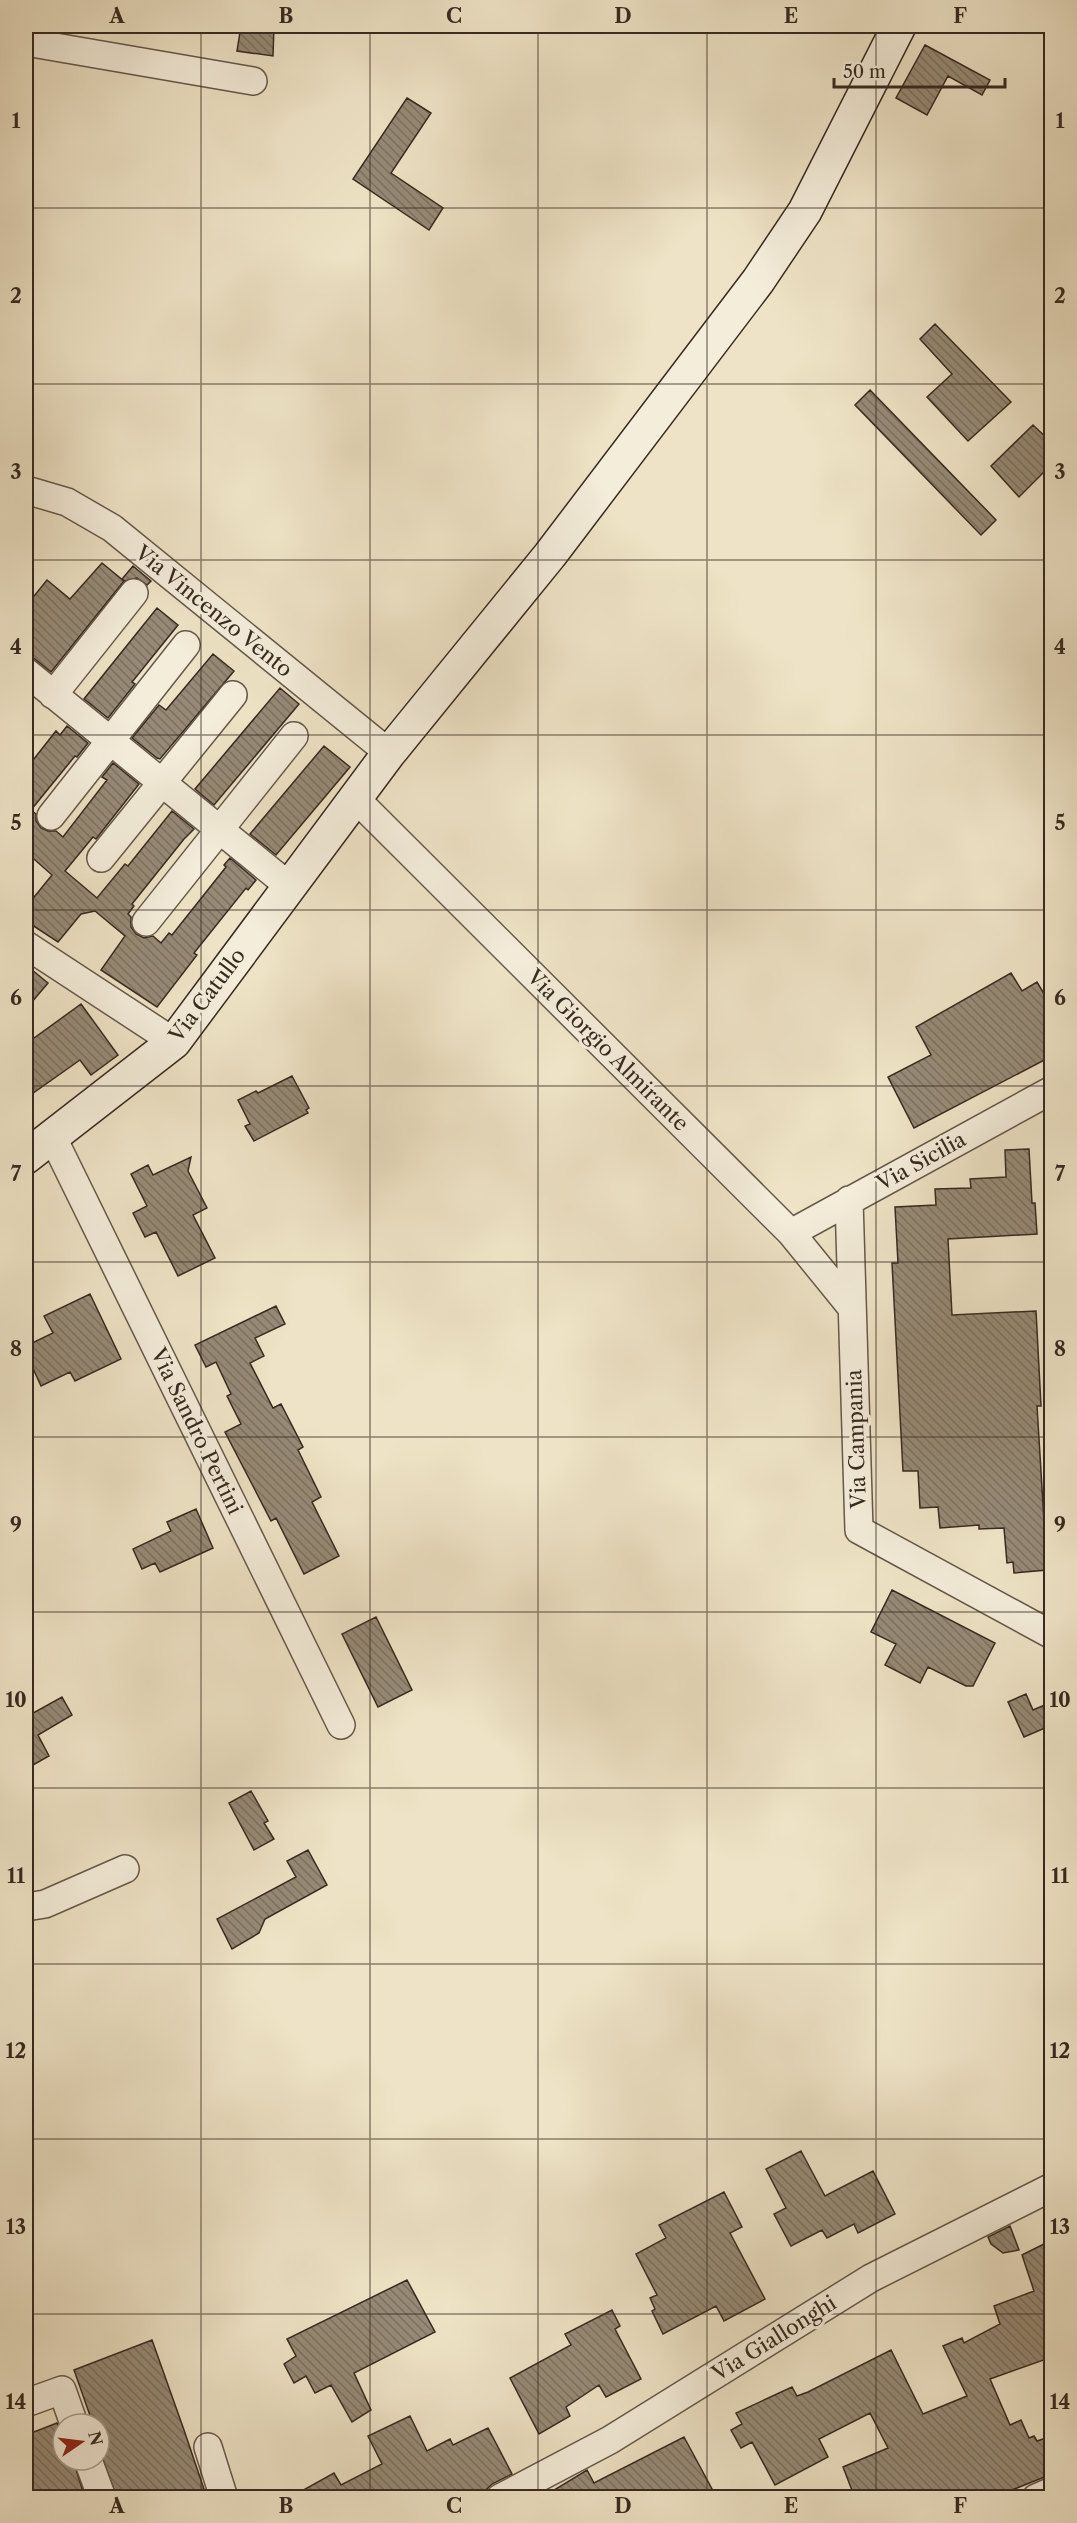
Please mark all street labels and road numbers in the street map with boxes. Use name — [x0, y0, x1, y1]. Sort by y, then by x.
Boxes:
street label: Via Vincenzo Vento — [130, 539, 298, 682]
street label: Via Catullo — [163, 943, 250, 1048]
street label: Via Giorgio Almirante — [521, 963, 694, 1136]
street label: Via Sicilia — [871, 1126, 971, 1196]
street label: Via Sandro Pertini — [145, 1343, 248, 1518]
street label: Via Campania — [841, 1368, 871, 1510]
street label: Via Giallonghi — [707, 2290, 841, 2387]

